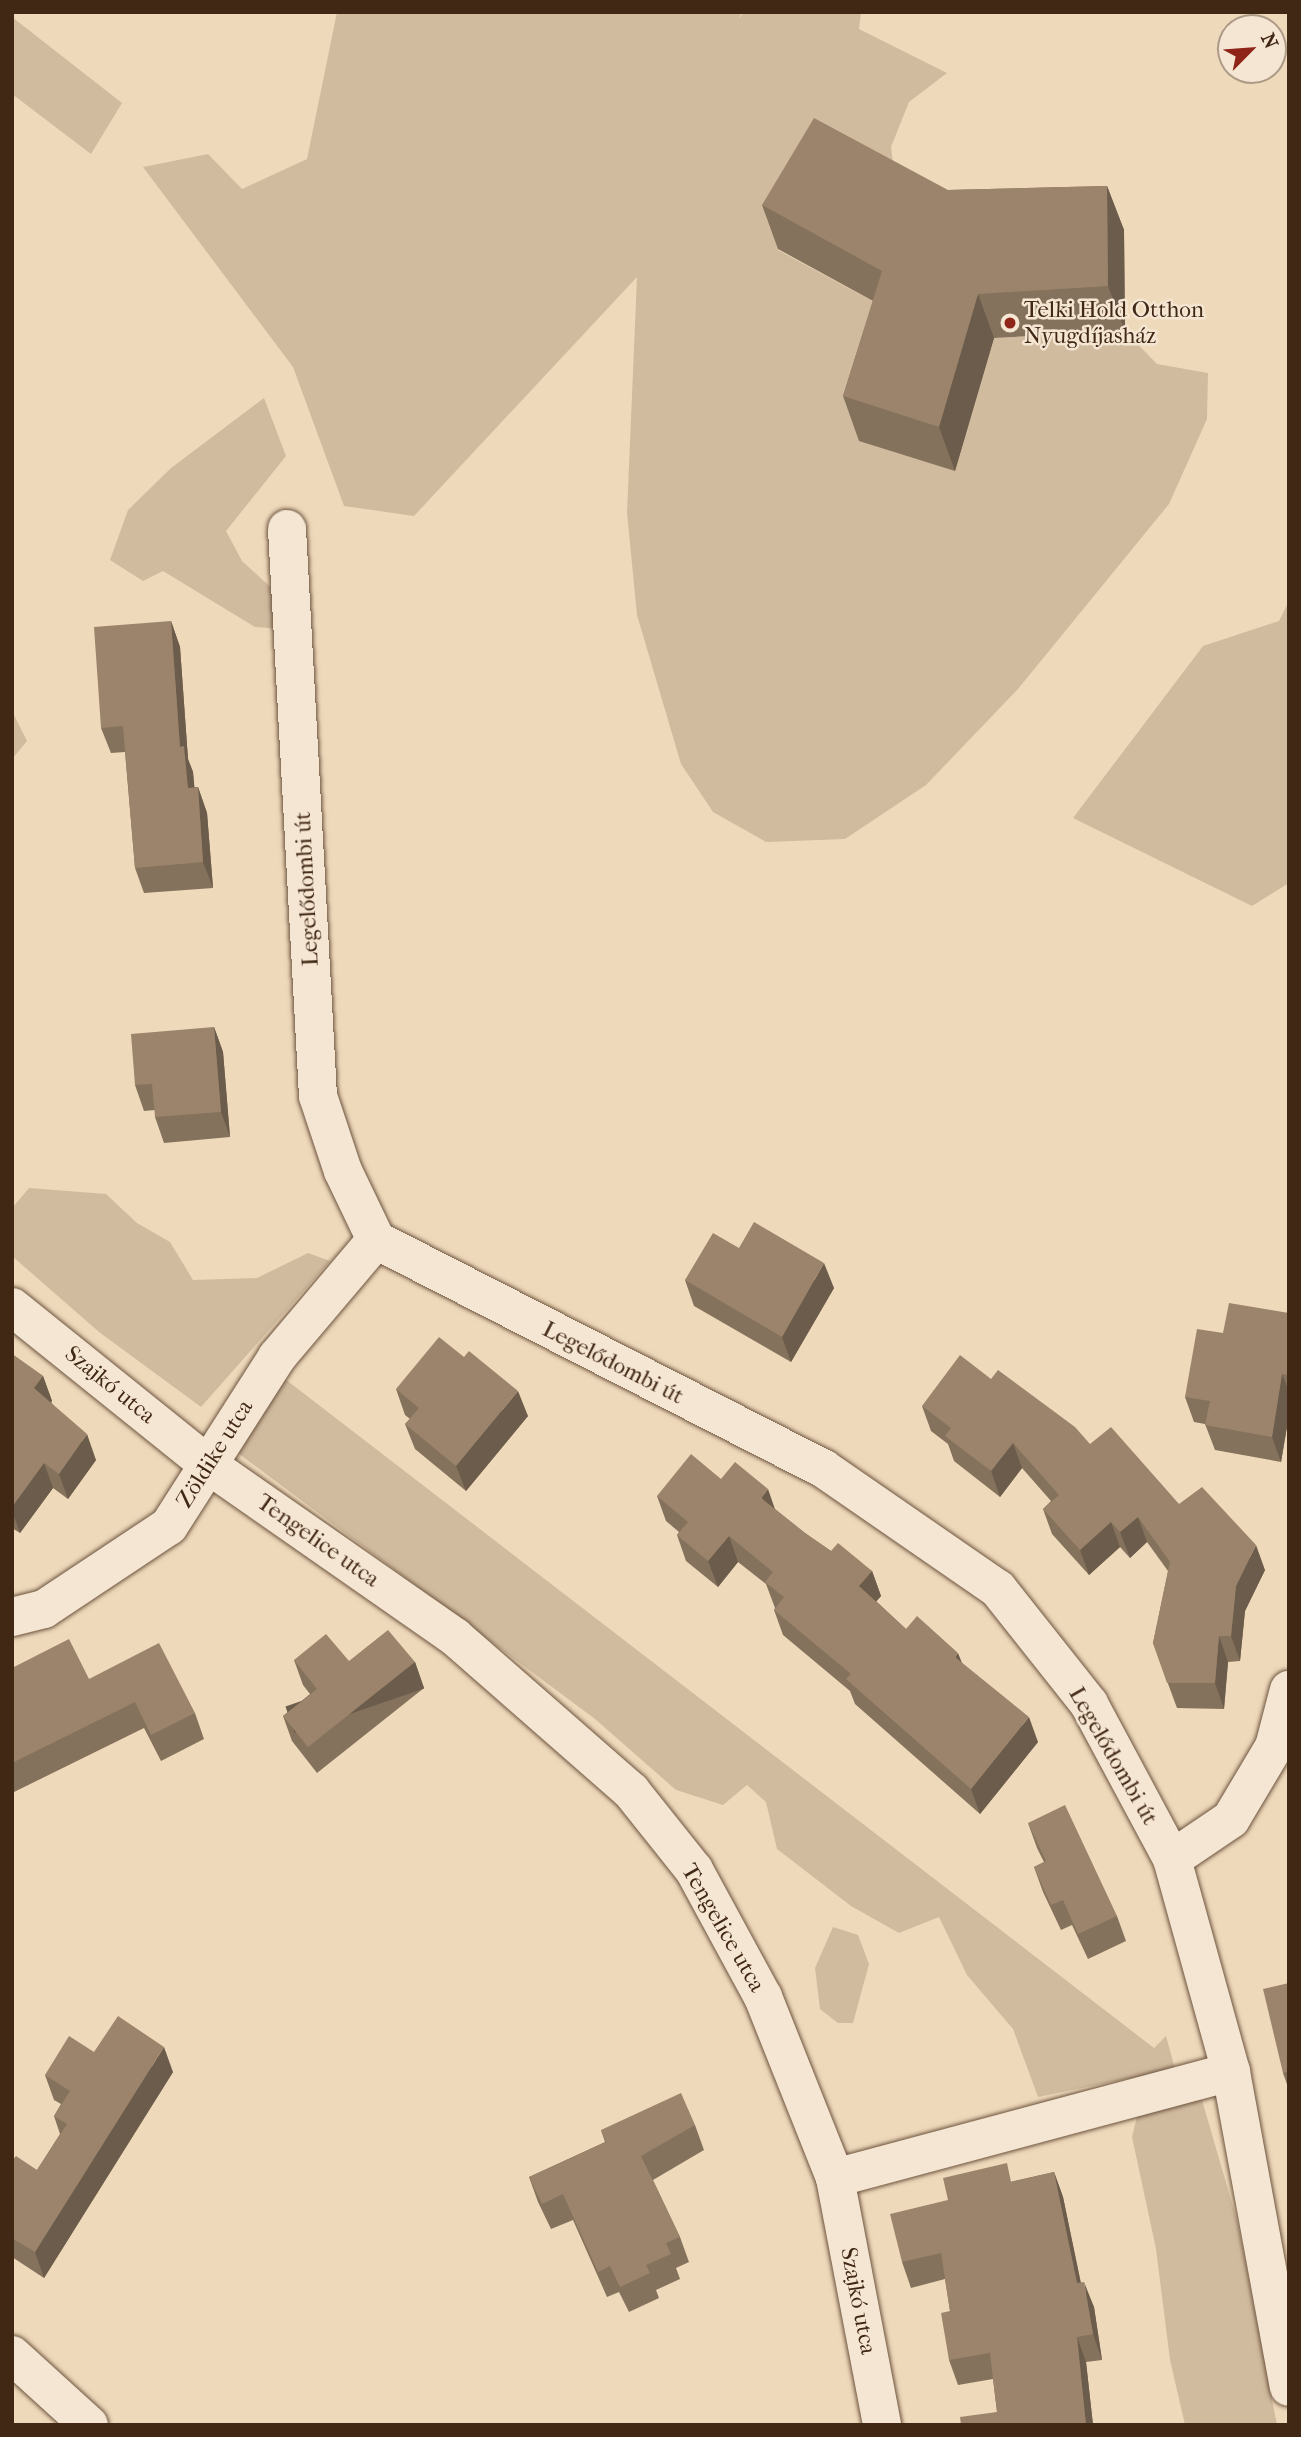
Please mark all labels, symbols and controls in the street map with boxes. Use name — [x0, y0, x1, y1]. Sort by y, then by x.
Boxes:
north arrow — [1217, 14, 1287, 84]
text: N — [1256, 30, 1282, 52]
place label: Telki Hold Otthon Nyugdíjasház — [1024, 296, 1204, 350]
marker: Telki Hold Otthon Nyugdíjasház — [1002, 315, 1018, 331]
street label: Legelődombi út — [289, 811, 325, 967]
street label: Legelődombi út — [538, 1316, 688, 1410]
street label: Szajkó utca — [59, 1340, 161, 1430]
street label: Zöldike utca — [171, 1395, 259, 1513]
street label: Tengelice utca — [251, 1489, 385, 1593]
street label: Legelődombi út — [1062, 1682, 1164, 1830]
street label: Tengelice utca — [675, 1859, 771, 1997]
street label: Szajkó utca — [834, 2245, 882, 2357]

